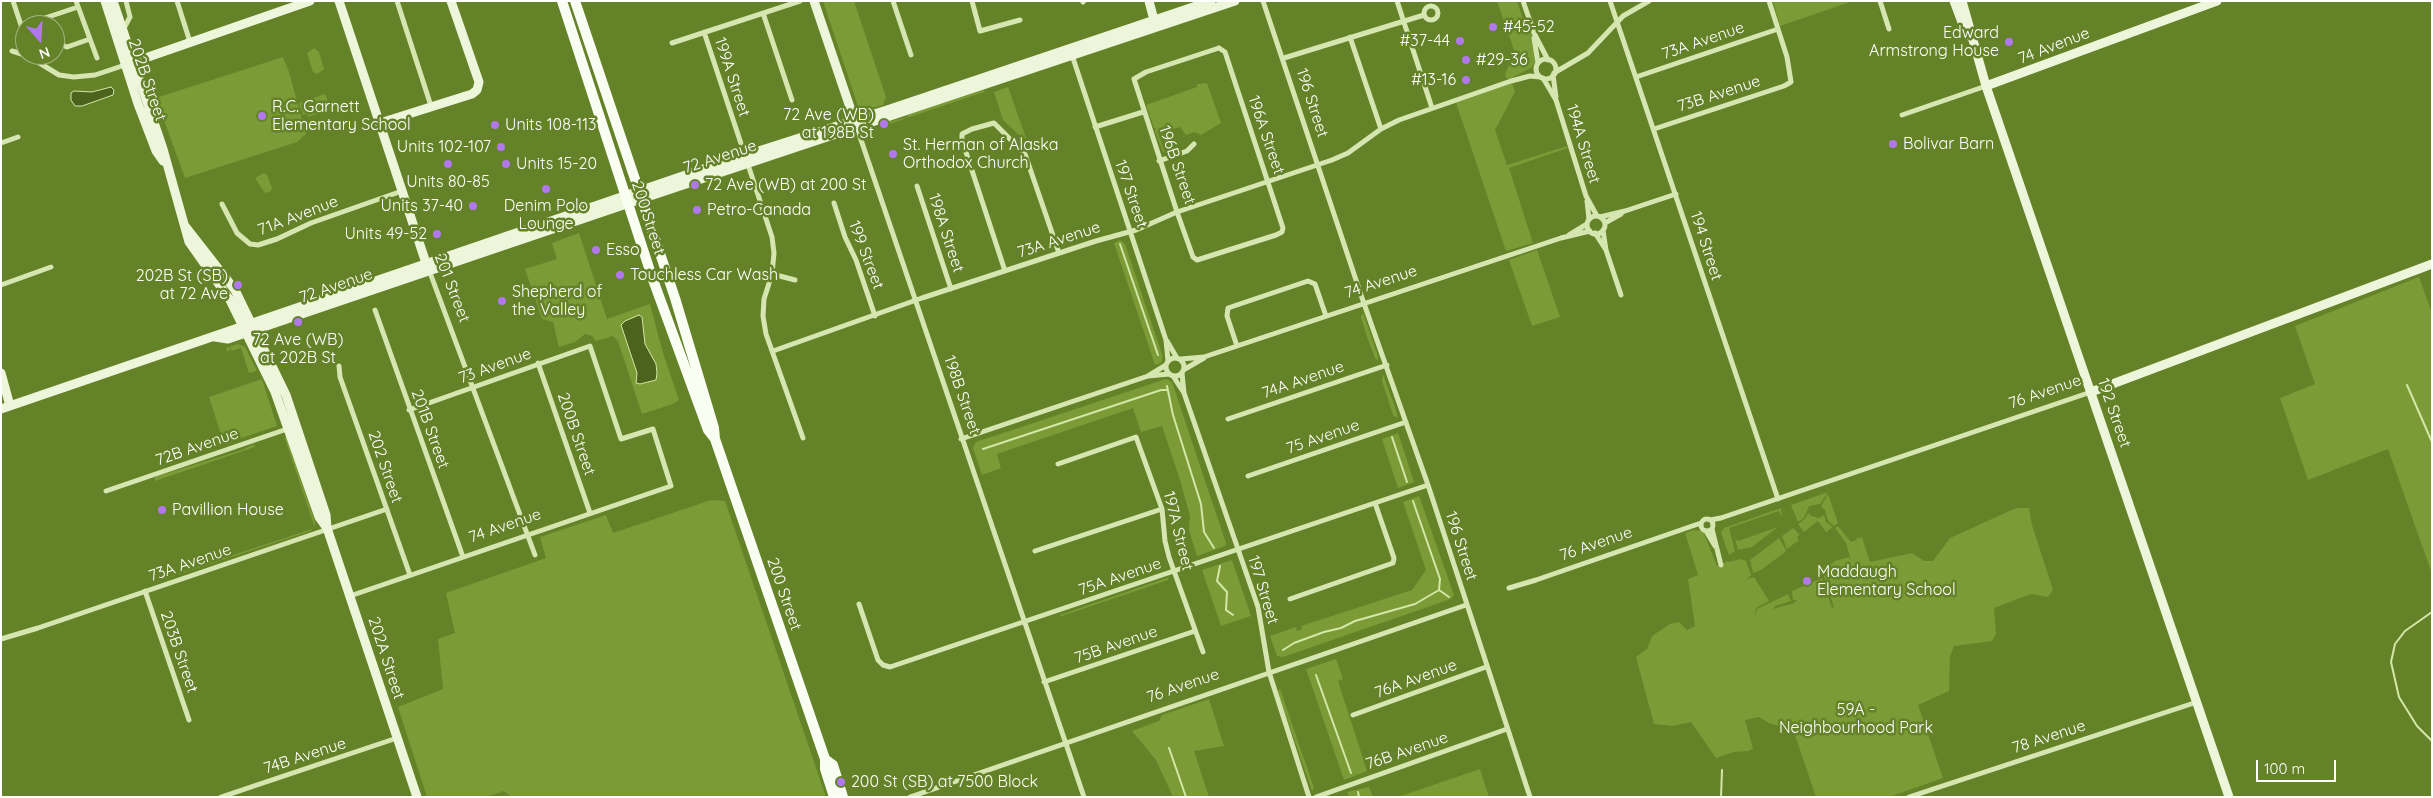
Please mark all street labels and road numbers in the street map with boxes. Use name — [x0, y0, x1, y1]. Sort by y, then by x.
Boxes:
street label: 73A Avenue — [1659, 18, 1747, 64]
street label: 74 Avenue — [2016, 24, 2092, 68]
street label: 199A Street — [710, 35, 754, 119]
street label: 202B Street — [124, 36, 170, 124]
street label: 196 Street — [1292, 66, 1332, 140]
street label: 73B Avenue — [1675, 72, 1763, 116]
street label: 196A Street — [1244, 93, 1288, 177]
street label: 194A Street — [1562, 102, 1604, 186]
street label: 196B Street — [1155, 123, 1199, 207]
street label: 72 Avenue — [681, 136, 759, 178]
street label: 197 Street — [1110, 157, 1152, 231]
street label: 200 Street — [627, 179, 669, 257]
street label: 198A Street — [924, 191, 968, 275]
street label: 71A Avenue — [255, 192, 341, 240]
street label: 194 Street — [1686, 209, 1726, 283]
street label: 199 Street — [844, 218, 888, 292]
street label: 73A Avenue — [1015, 218, 1103, 262]
street label: 201 Street — [430, 251, 474, 325]
street label: 74 Avenue — [1342, 261, 1420, 303]
street label: 72 Avenue — [297, 265, 375, 307]
street label: 73 Avenue — [456, 344, 534, 388]
street label: 198B Street — [940, 353, 984, 437]
street label: 74A Avenue — [1259, 357, 1347, 403]
street label: 76 Avenue — [2006, 371, 2084, 413]
street label: 192 Street — [2093, 376, 2135, 450]
street label: 201B Street — [407, 387, 453, 471]
street label: 200B Street — [553, 390, 599, 478]
street label: 75 Avenue — [1284, 416, 1362, 458]
street label: 72B Avenue — [153, 424, 241, 470]
street label: 202 Street — [364, 428, 406, 506]
street label: 197A Street — [1159, 489, 1197, 573]
street label: 74 Avenue — [466, 505, 544, 547]
street label: 196 Street — [1441, 509, 1481, 583]
street label: 76 Avenue — [1557, 523, 1635, 565]
street label: 73A Avenue — [146, 540, 234, 586]
street label: 197 Street — [1243, 553, 1283, 627]
street label: 75A Avenue — [1076, 554, 1164, 600]
street label: 200 Street — [763, 555, 805, 633]
street label: 203B Street — [156, 609, 202, 695]
street label: 202A Street — [364, 614, 408, 702]
street label: 75B Avenue — [1072, 622, 1160, 668]
street label: 76A Avenue — [1372, 655, 1460, 703]
street label: 76 Avenue — [1144, 665, 1222, 707]
street label: 78 Avenue — [2010, 716, 2088, 758]
street label: 76B Avenue — [1363, 728, 1451, 774]
street label: 74B Avenue — [261, 734, 349, 778]

